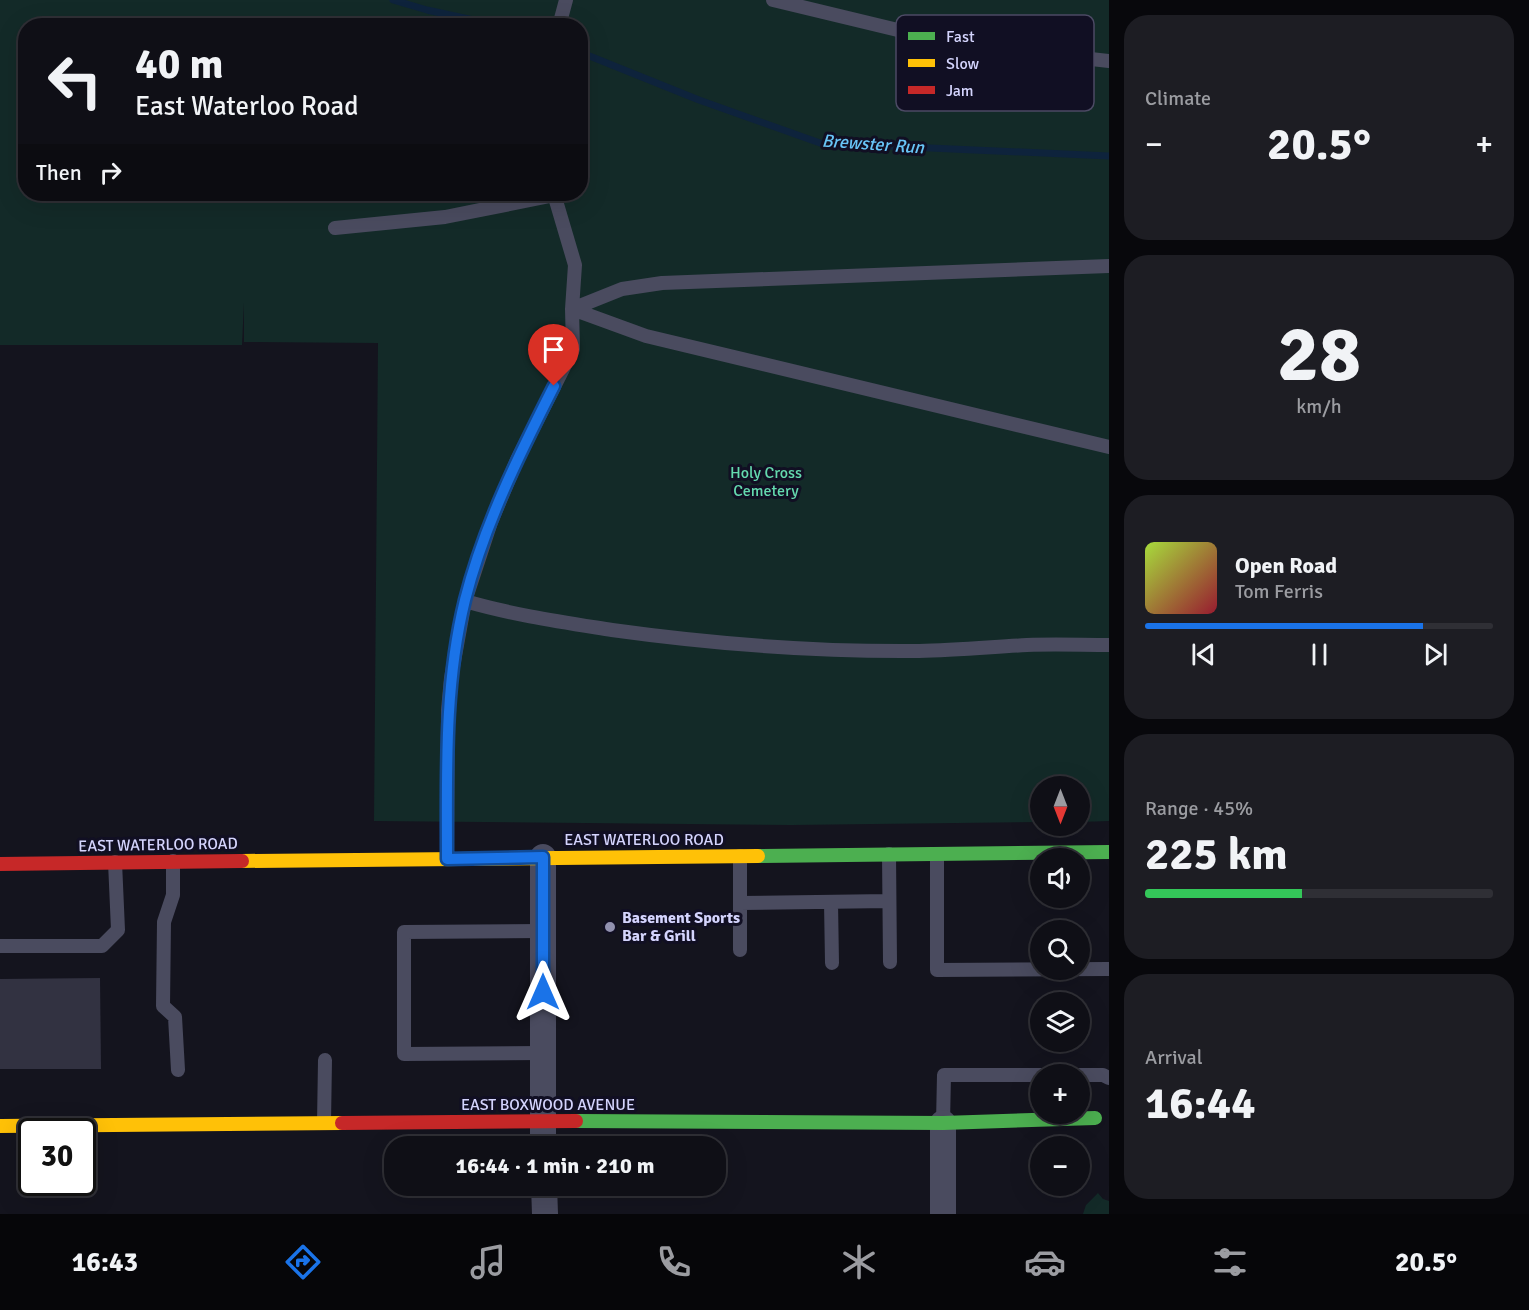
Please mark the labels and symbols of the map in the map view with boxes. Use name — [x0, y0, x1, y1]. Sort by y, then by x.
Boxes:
legend — [896, 15, 1094, 111]
text: Fast — [946, 27, 975, 47]
text: Slow — [946, 54, 980, 74]
text: Jam — [946, 81, 974, 101]
water label: Brewster Run — [821, 129, 926, 159]
pin — [528, 324, 579, 386]
park label: Holy Cross Cemetery — [730, 463, 802, 501]
north arrow — [1030, 776, 1090, 836]
street label: EAST WATERLOO ROAD — [564, 830, 724, 850]
street label: EAST WATERLOO ROAD — [78, 834, 238, 856]
place label: Basement Sports Bar & Grill — [622, 908, 740, 946]
marker: Basement Sports Bar & Grill — [603, 920, 617, 934]
position arrow — [511, 960, 575, 1024]
street label: EAST BOXWOOD AVENUE — [461, 1095, 635, 1115]
speed limit sign: 30 — [18, 1118, 96, 1196]

